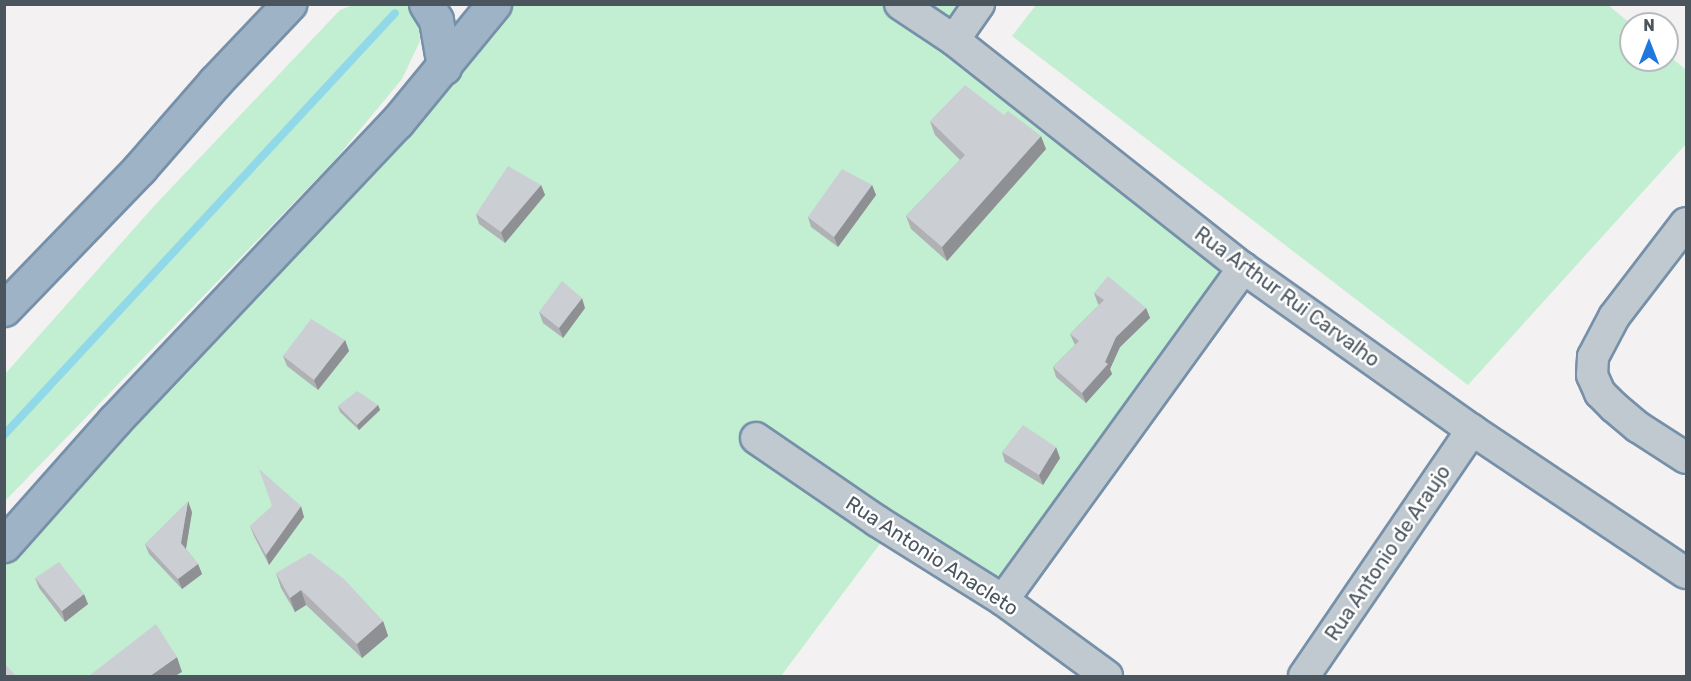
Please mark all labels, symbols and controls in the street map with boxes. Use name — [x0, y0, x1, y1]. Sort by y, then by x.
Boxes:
north arrow — [1619, 12, 1679, 72]
text: N — [1643, 16, 1655, 35]
street label: Rua Arthur Rui Carvalho — [1189, 222, 1385, 372]
street label: Rua Antonio de Araujo — [1320, 460, 1456, 646]
street label: Rua Antonio Anacleto — [841, 491, 1023, 621]

